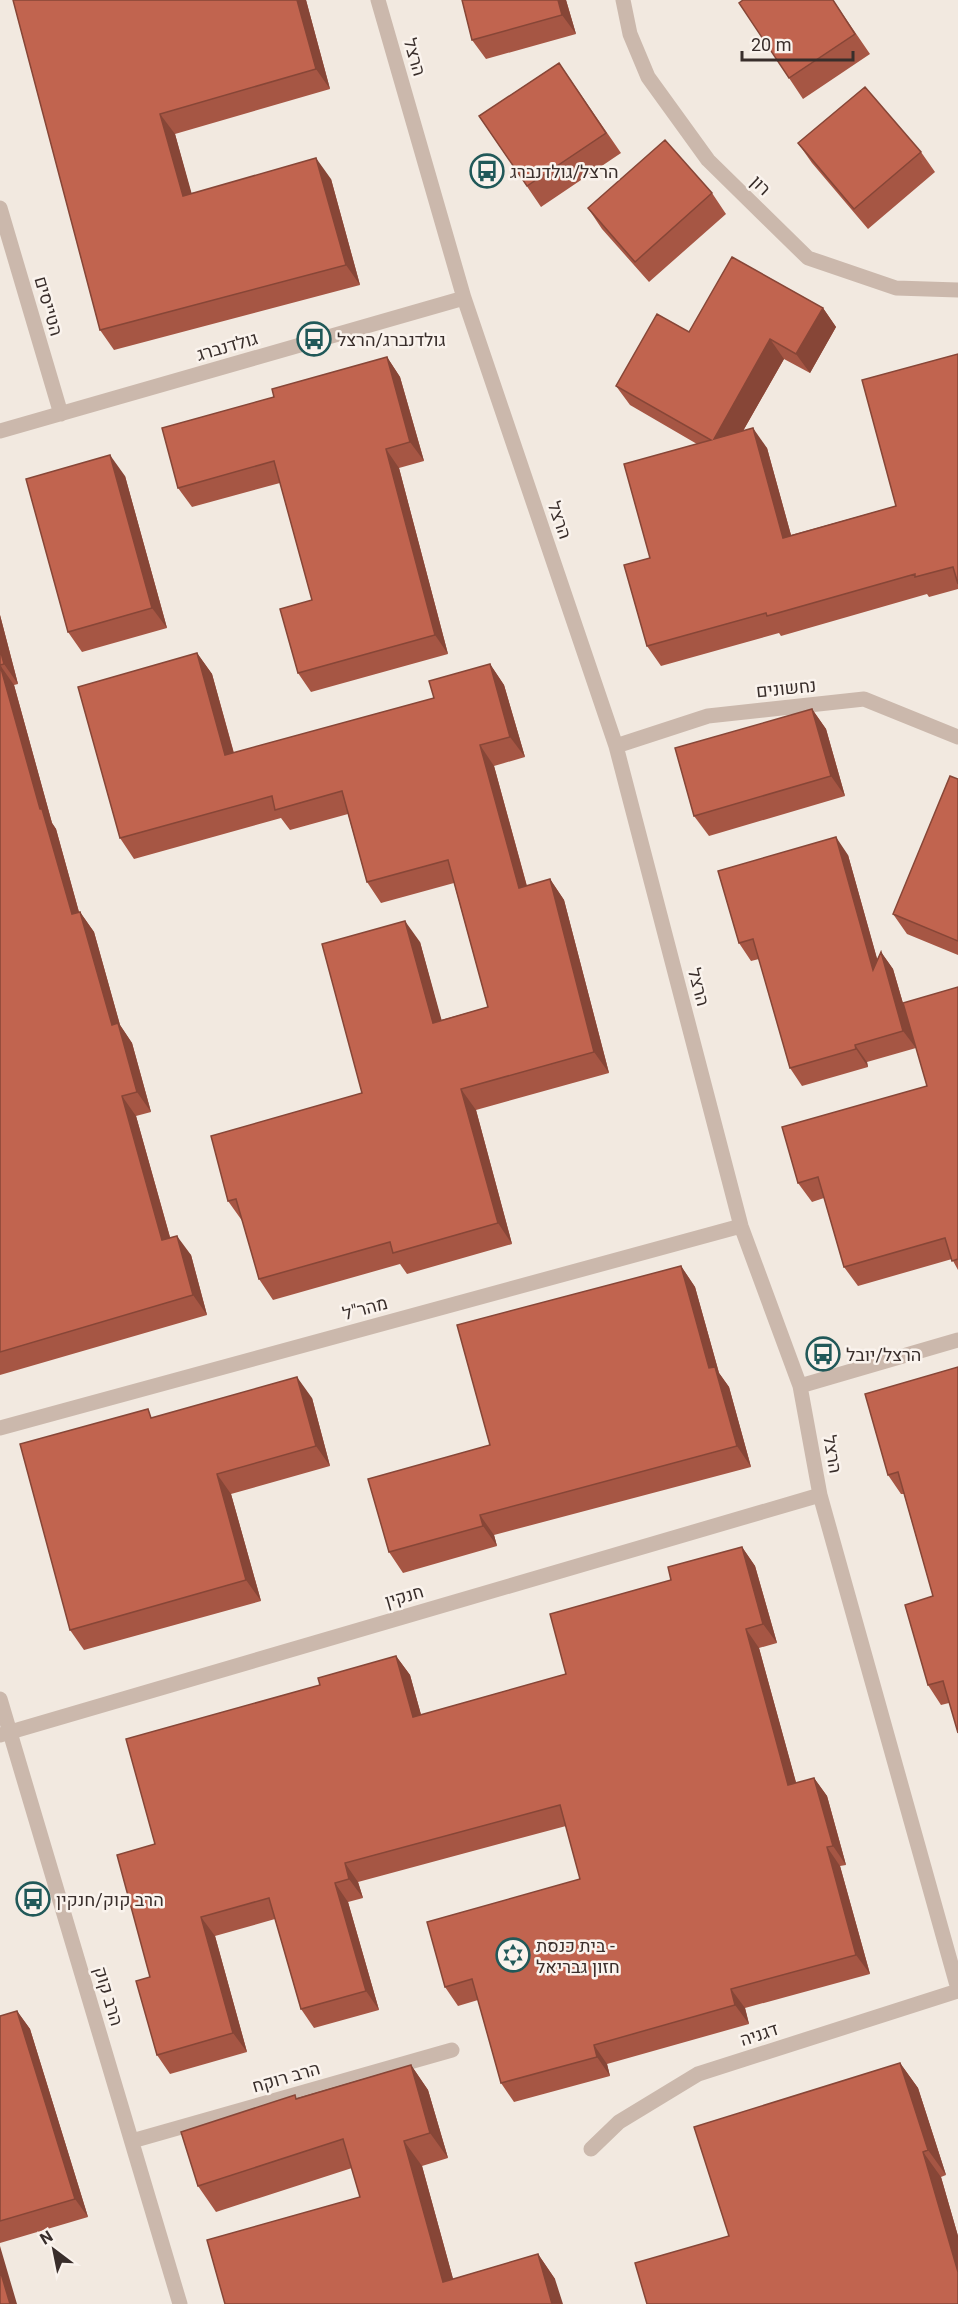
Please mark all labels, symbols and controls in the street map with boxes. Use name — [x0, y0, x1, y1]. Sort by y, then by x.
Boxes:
scale bar — [742, 24, 853, 62]
text: 20 m — [751, 34, 791, 55]
street label: הרצל — [400, 36, 430, 78]
bus stop icon: הרצל/גולדנברג — [469, 153, 505, 189]
place label: הרצל/גולדנברג — [510, 161, 619, 182]
street label: רון — [747, 171, 775, 199]
street label: הטייסים — [31, 274, 67, 338]
bus stop icon: גולדנברג/הרצל — [296, 321, 332, 357]
street label: גולדנברג — [194, 327, 260, 365]
place label: גולדנברג/הרצל — [337, 329, 446, 350]
street label: הרצל — [544, 498, 576, 542]
street label: נחשונים — [755, 674, 817, 702]
street label: הרצל — [684, 966, 714, 1008]
street label: מהר"ל — [340, 1292, 390, 1324]
bus stop icon: הרצל/יובל — [805, 1336, 841, 1372]
place label: הרצל/יובל — [846, 1344, 921, 1365]
street label: הרצל — [819, 1433, 847, 1475]
street label: חנקין — [382, 1580, 426, 1612]
bus stop icon: הרב קוק/חנקין — [15, 1881, 51, 1917]
place label: הרב קוק/חנקין — [56, 1889, 164, 1910]
place label: בית כנסת - חזון גבריאל — [536, 1935, 620, 1977]
synagogue icon: בית כנסת - חזון גבריאל — [495, 1937, 531, 1973]
street label: הרב קוק — [90, 1964, 128, 2028]
street label: דגניה — [737, 2018, 781, 2050]
street label: הרב רוקח — [250, 2057, 322, 2097]
north arrow — [24, 2220, 84, 2280]
text: N — [36, 2227, 56, 2249]

